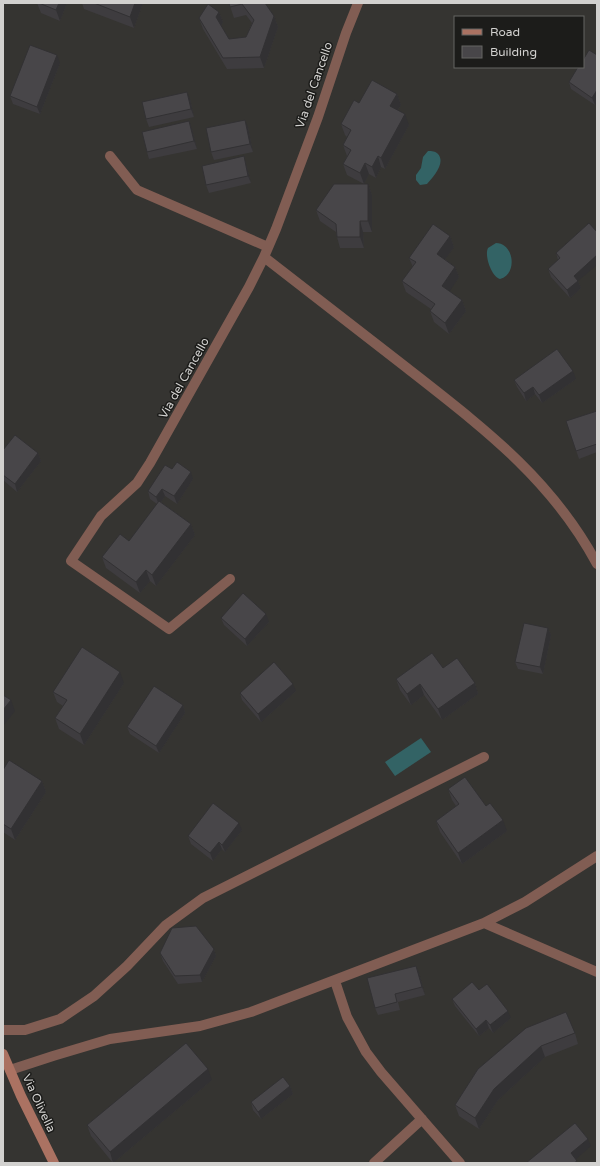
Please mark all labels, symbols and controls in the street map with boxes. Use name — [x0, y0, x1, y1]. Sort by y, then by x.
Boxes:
legend — [454, 16, 584, 68]
text: Road — [490, 25, 520, 39]
street label: Via del Cancello — [293, 40, 335, 130]
text: Building — [490, 45, 537, 59]
street label: Via del Cancello — [156, 335, 212, 421]
street label: Via Olivella — [19, 1072, 59, 1134]

